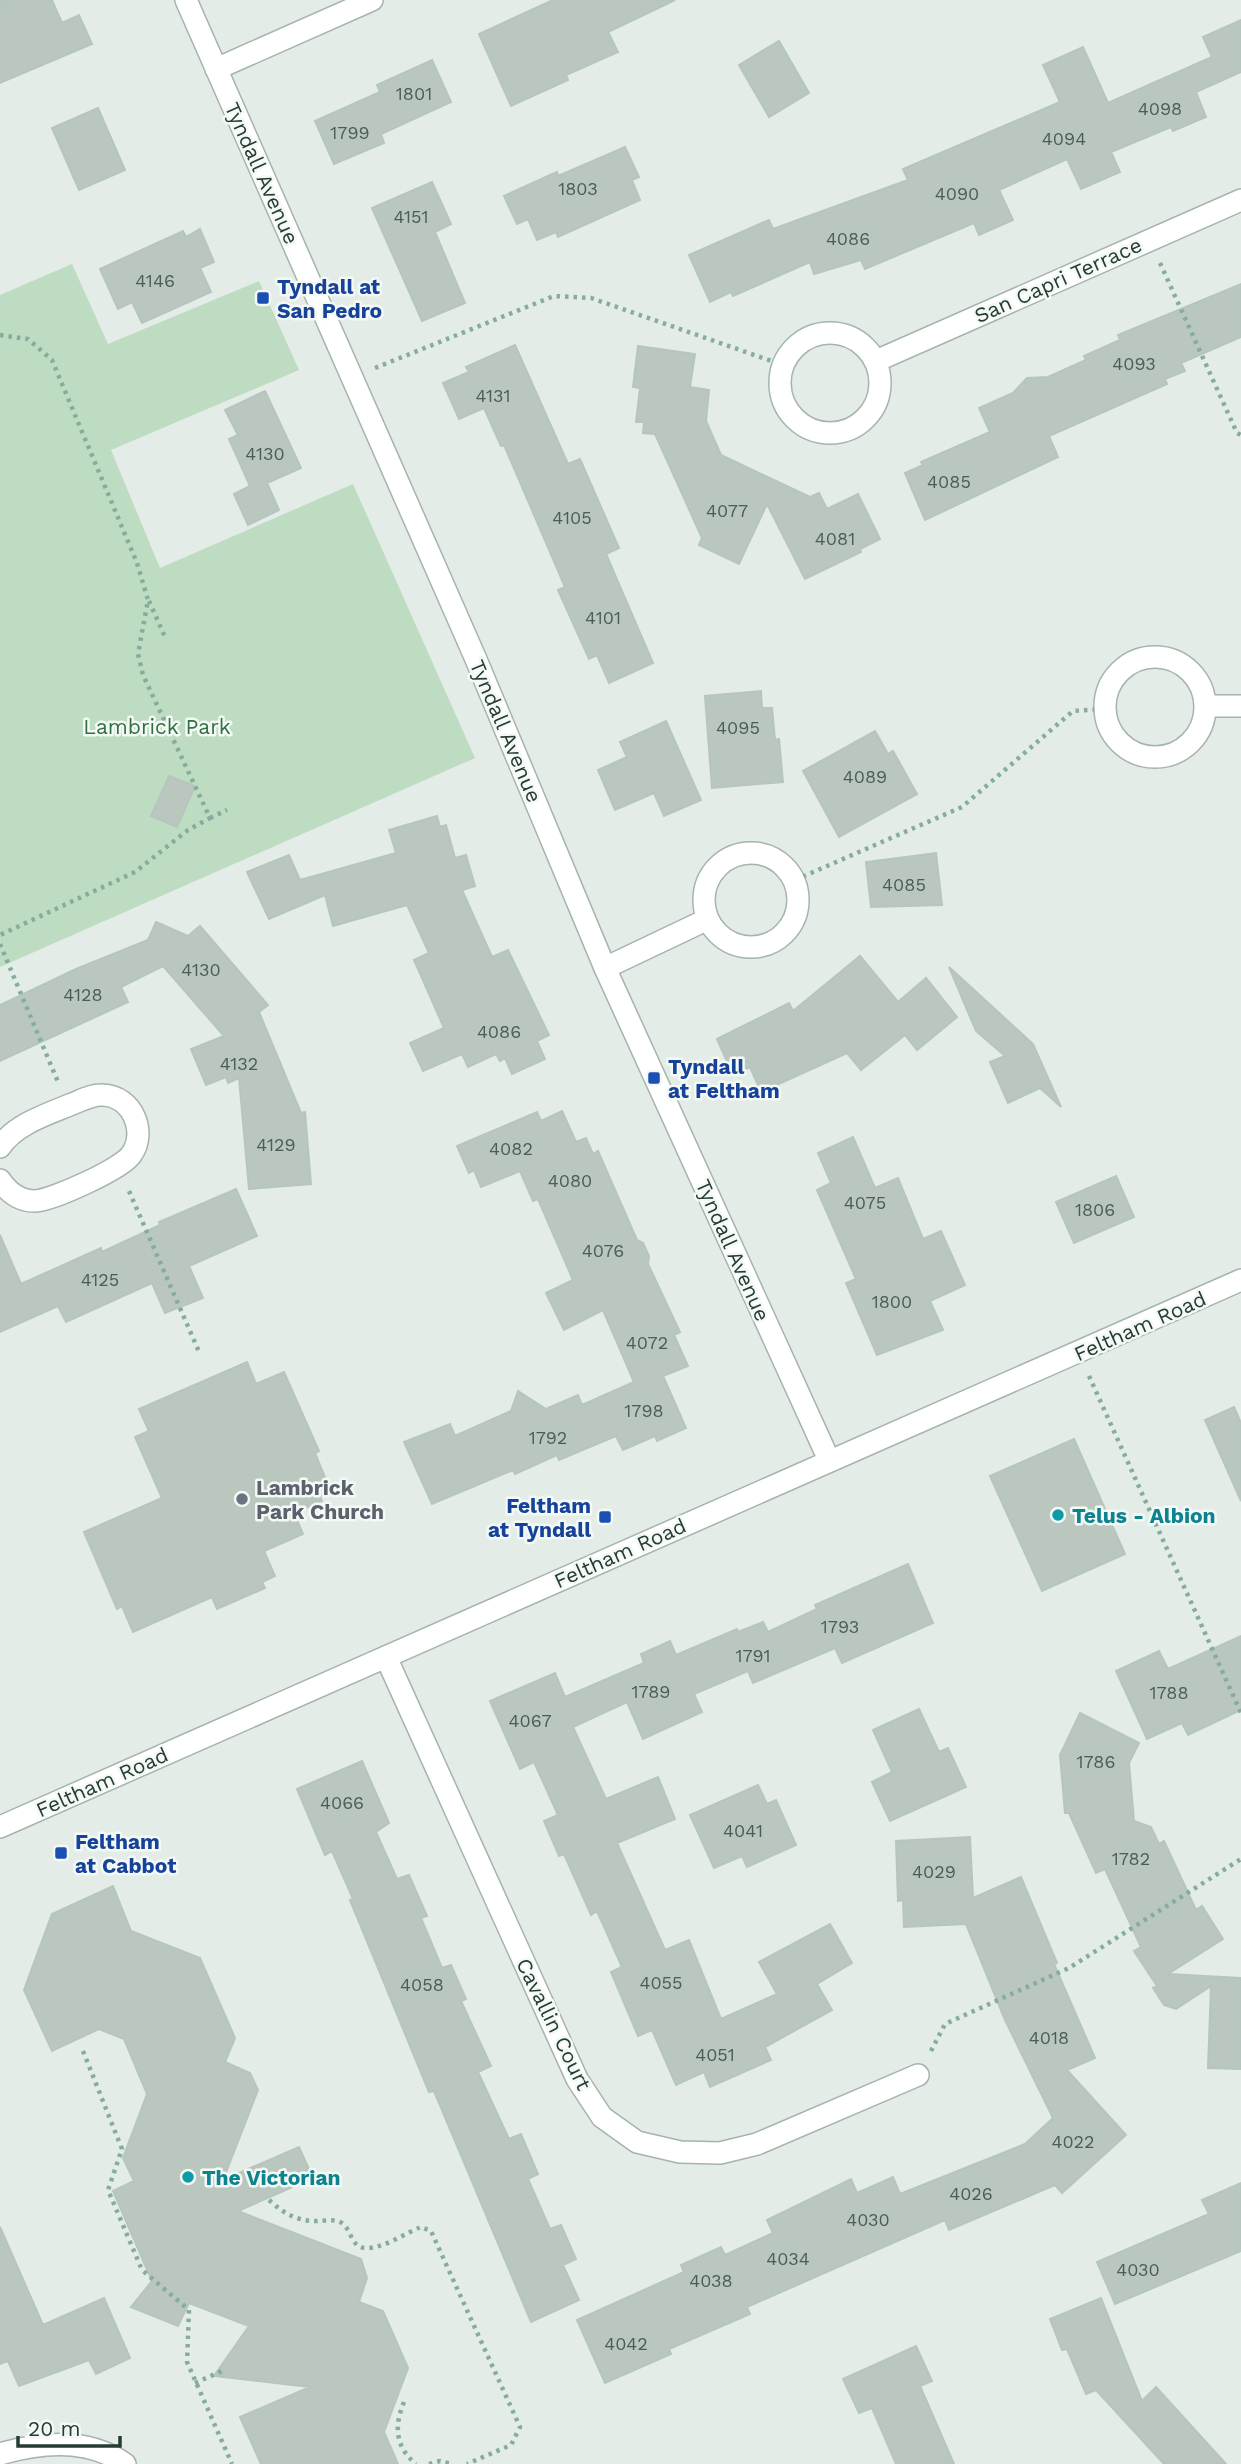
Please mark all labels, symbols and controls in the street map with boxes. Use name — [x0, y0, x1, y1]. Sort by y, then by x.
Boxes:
house number: 1801 — [396, 83, 432, 104]
street label: Tyndall Avenue — [220, 98, 304, 248]
house number: 4098 — [1138, 98, 1182, 119]
house number: 1799 — [330, 122, 370, 143]
house number: 4094 — [1042, 128, 1086, 149]
house number: 1803 — [558, 178, 598, 199]
house number: 4090 — [935, 183, 979, 204]
house number: 4151 — [393, 206, 429, 227]
house number: 4086 — [826, 228, 870, 249]
street label: San Capri Terrace — [970, 232, 1146, 328]
house number: 4146 — [135, 270, 175, 291]
place label: Tyndall at San Pedro — [277, 274, 382, 323]
marker: Tyndall at San Pedro — [255, 290, 271, 306]
house number: 4093 — [1112, 353, 1156, 374]
house number: 4131 — [475, 385, 511, 406]
house number: 4130 — [245, 443, 285, 464]
house number: 4085 — [927, 471, 971, 492]
house number: 4077 — [706, 500, 748, 521]
house number: 4105 — [552, 507, 592, 528]
house number: 4081 — [815, 528, 855, 549]
house number: 4101 — [585, 607, 621, 628]
street label: Tyndall Avenue — [465, 656, 547, 806]
park label: Lambrick Park — [83, 714, 231, 739]
house number: 4095 — [716, 717, 760, 738]
house number: 4089 — [843, 766, 887, 787]
house number: 4085 — [882, 874, 926, 895]
house number: 4130 — [181, 959, 221, 980]
house number: 4128 — [63, 984, 103, 1005]
house number: 4086 — [477, 1021, 521, 1042]
house number: 4132 — [220, 1053, 258, 1074]
place label: Tyndall at Feltham — [668, 1054, 780, 1103]
marker: Tyndall at Feltham — [646, 1070, 662, 1086]
house number: 4129 — [256, 1134, 296, 1155]
house number: 4082 — [489, 1138, 533, 1159]
house number: 4080 — [548, 1170, 592, 1191]
street label: Tyndall Avenue — [691, 1175, 775, 1325]
house number: 4075 — [844, 1192, 886, 1213]
house number: 1806 — [1075, 1199, 1115, 1220]
house number: 4076 — [582, 1240, 624, 1261]
house number: 4125 — [81, 1269, 119, 1290]
street label: Feltham Road — [1070, 1286, 1210, 1366]
house number: 1800 — [872, 1291, 912, 1312]
house number: 4072 — [626, 1332, 668, 1353]
house number: 1798 — [624, 1400, 664, 1421]
house number: 1792 — [529, 1427, 567, 1448]
place label: Lambrick Park Church — [256, 1475, 384, 1524]
marker: Lambrick Park Church — [234, 1491, 250, 1507]
place label: Feltham at Tyndall — [488, 1493, 591, 1542]
place label: Telus - Albion — [1072, 1503, 1216, 1528]
marker: Telus - Albion — [1050, 1507, 1066, 1523]
marker: Feltham at Tyndall — [597, 1509, 613, 1525]
street label: Feltham Road — [550, 1513, 690, 1593]
house number: 1793 — [821, 1616, 859, 1637]
house number: 1791 — [735, 1645, 771, 1666]
house number: 1789 — [632, 1681, 670, 1702]
house number: 1788 — [1150, 1682, 1188, 1703]
house number: 4067 — [508, 1710, 552, 1731]
street label: Feltham Road — [32, 1742, 172, 1822]
house number: 1786 — [1077, 1751, 1115, 1772]
house number: 4066 — [320, 1792, 364, 1813]
house number: 4041 — [723, 1820, 763, 1841]
place label: Feltham at Cabbot — [75, 1829, 176, 1878]
marker: Feltham at Cabbot — [53, 1845, 69, 1861]
house number: 1782 — [1112, 1848, 1150, 1869]
house number: 4029 — [912, 1861, 956, 1882]
street label: Cavallin Court — [511, 1954, 597, 2094]
house number: 4055 — [639, 1972, 683, 1993]
house number: 4058 — [400, 1974, 444, 1995]
house number: 4018 — [1029, 2027, 1069, 2048]
house number: 4051 — [695, 2044, 735, 2065]
house number: 4022 — [1051, 2131, 1095, 2152]
place label: The Victorian — [202, 2165, 341, 2190]
marker: The Victorian — [180, 2169, 196, 2185]
house number: 4026 — [949, 2183, 993, 2204]
house number: 4030 — [846, 2209, 890, 2230]
house number: 4034 — [766, 2248, 810, 2269]
house number: 4030 — [1116, 2259, 1160, 2280]
house number: 4038 — [689, 2270, 733, 2291]
house number: 4042 — [604, 2333, 648, 2354]
scale bar — [18, 2404, 119, 2448]
text: 20 m — [28, 2416, 80, 2441]

